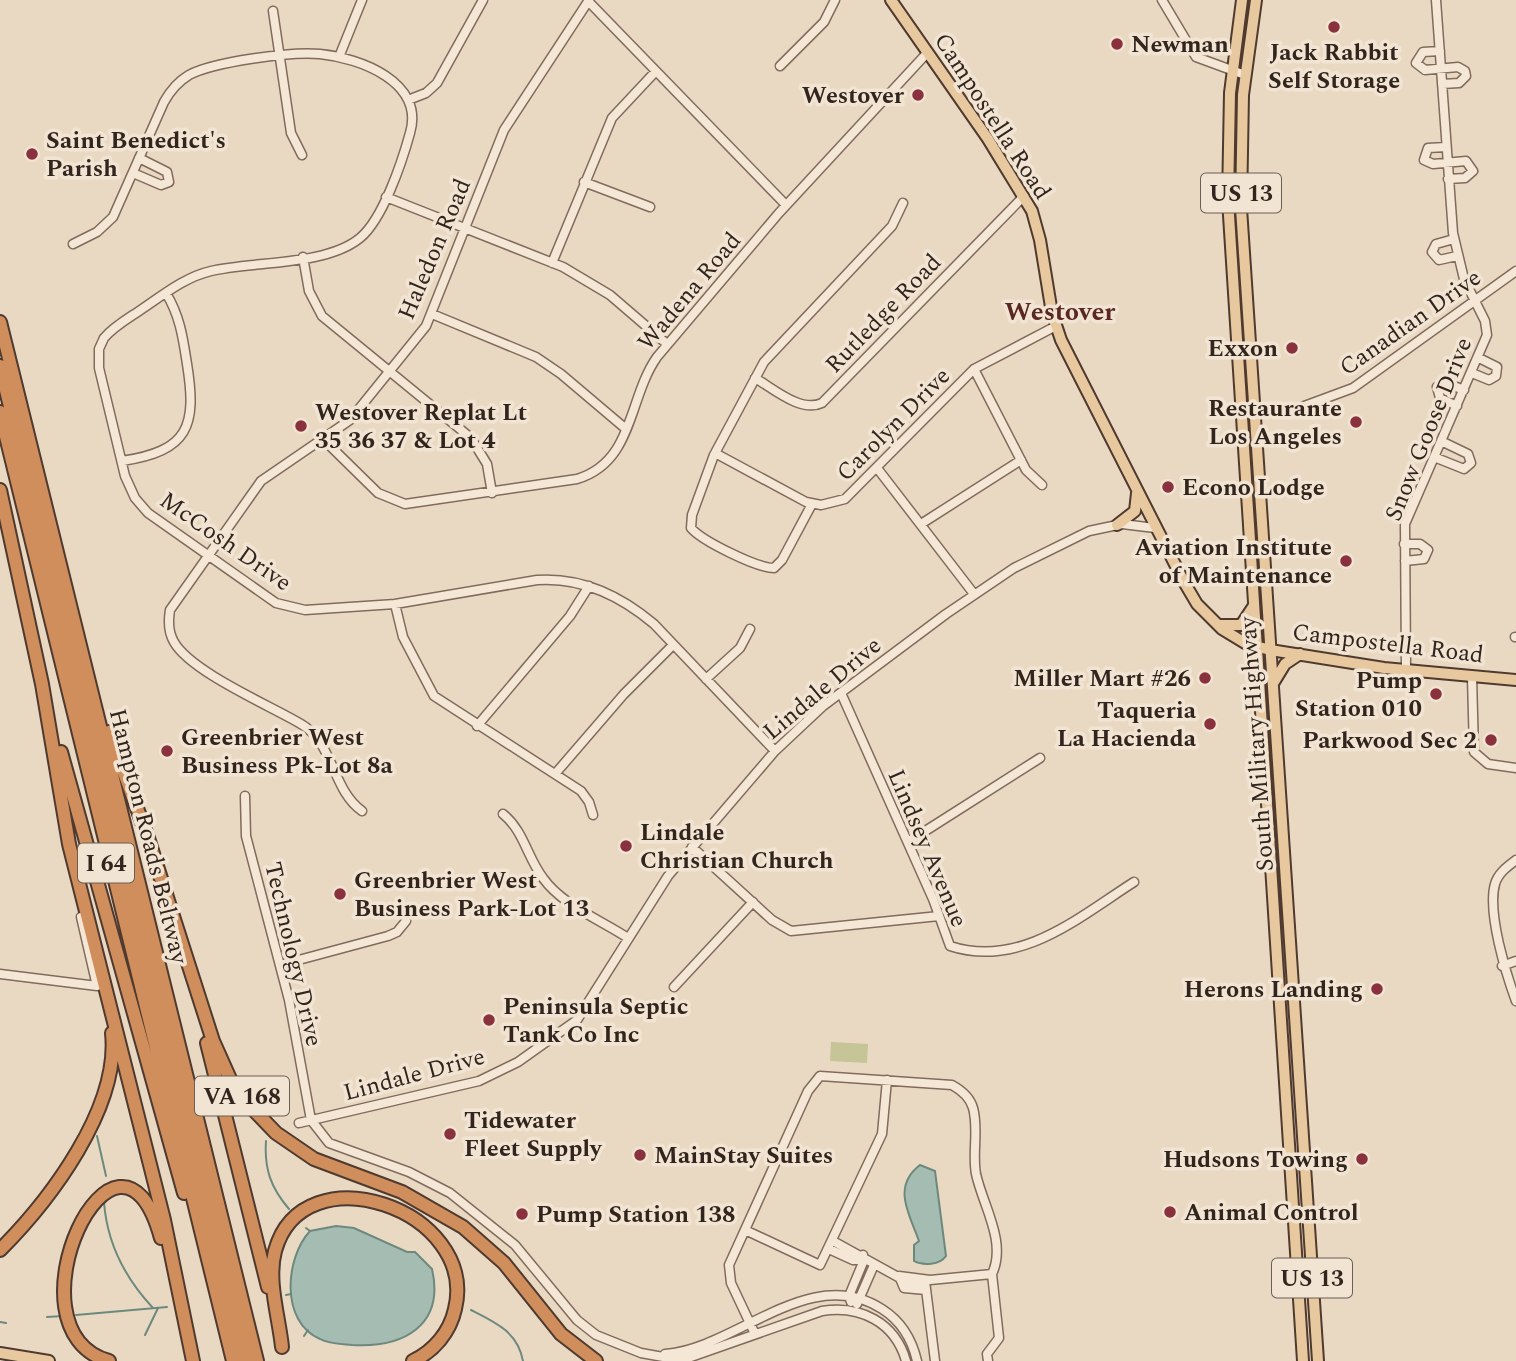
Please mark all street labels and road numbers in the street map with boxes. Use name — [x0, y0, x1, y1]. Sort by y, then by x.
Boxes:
street label: Campostella Road — [925, 26, 1060, 207]
street label: Haledon Road — [389, 173, 481, 326]
road number: US 13 — [1201, 174, 1281, 212]
street label: Wadena Road — [629, 224, 750, 359]
street label: Rutledge Road — [817, 246, 950, 382]
street label: Canadian Drive — [1332, 260, 1489, 385]
street label: Snow Goose Drive — [1376, 332, 1482, 527]
street label: Carolyn Drive — [828, 359, 959, 490]
street label: McCosh Drive — [152, 483, 299, 601]
street label: South Military Highway — [1230, 614, 1284, 872]
street label: Campostella Road — [1290, 614, 1486, 674]
street label: Lindale Drive — [755, 628, 890, 749]
street label: Hampton Roads Beltway — [99, 705, 198, 969]
street label: Lindsey Avenue — [878, 764, 977, 933]
road number: I 64 — [78, 844, 134, 883]
street label: Technology Drive — [254, 858, 332, 1050]
street label: Lindale Drive — [340, 1039, 489, 1111]
road number: VA 168 — [195, 1077, 289, 1116]
road number: US 13 — [1272, 1259, 1352, 1298]

